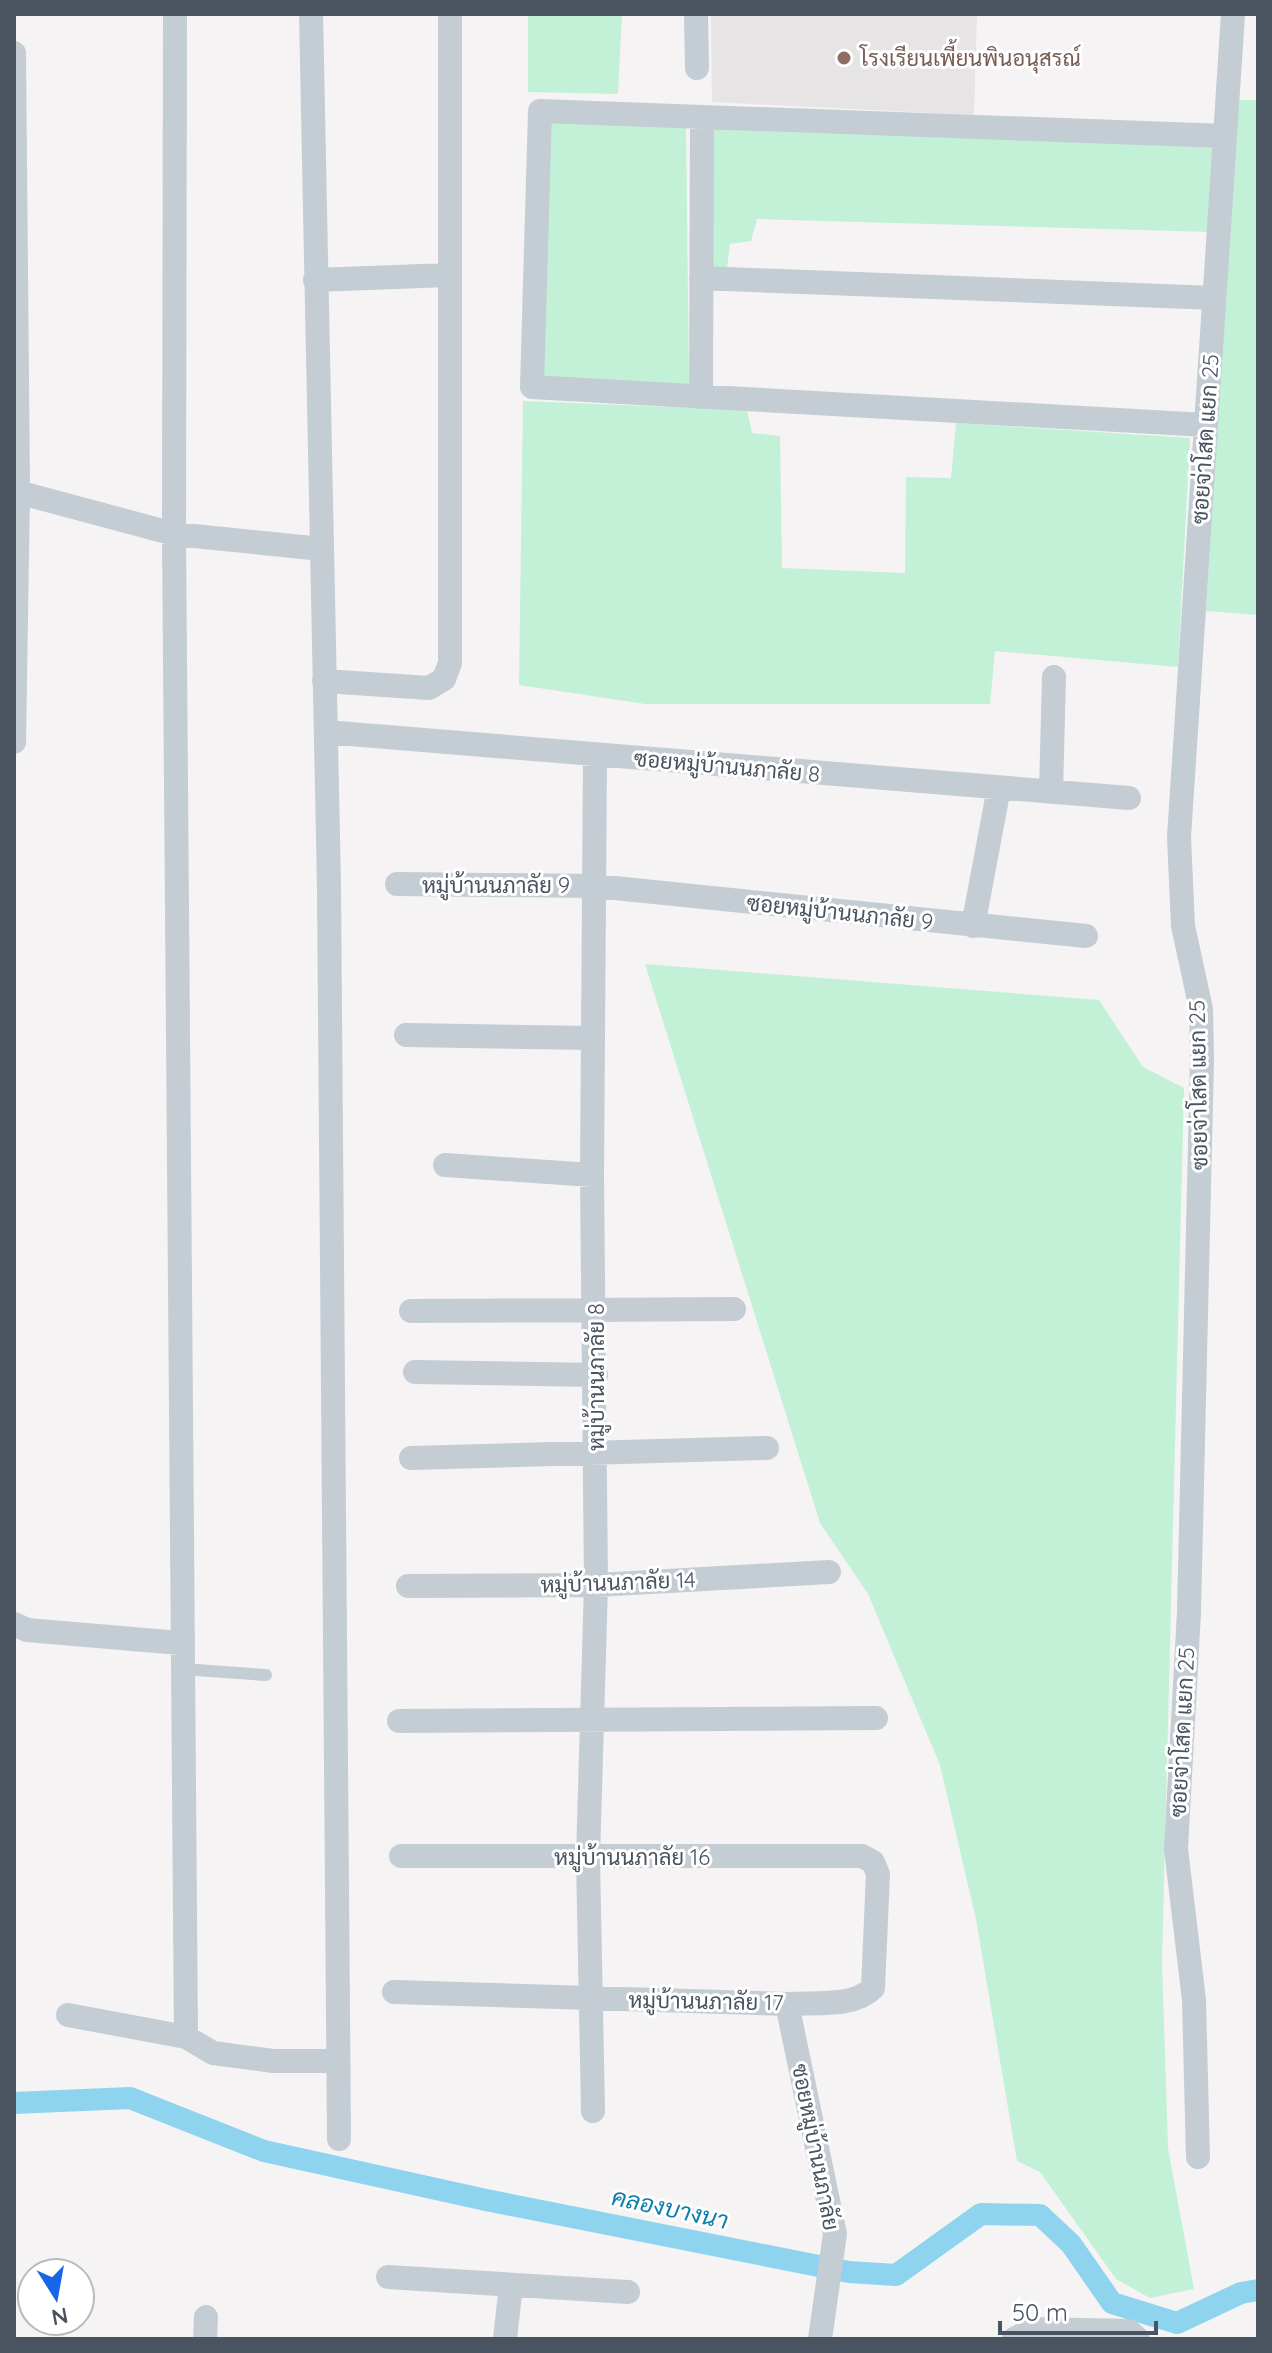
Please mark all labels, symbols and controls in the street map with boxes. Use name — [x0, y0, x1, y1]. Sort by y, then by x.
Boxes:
place label: โรงเรียนเพี้ยนพินอนุสรณ์ — [859, 39, 1081, 74]
marker: โรงเรียนเพี้ยนพินอนุสรณ์ — [835, 49, 853, 67]
street label: ซอยจ่าโสด แยก 25 — [1185, 353, 1225, 525]
street label: ซอยหมู่บ้านนภาลัย 8 — [633, 744, 821, 790]
street label: หมู่บ้านนภาลัย 9 — [422, 871, 570, 901]
street label: ซอยหมู่บ้านนภาลัย 9 — [745, 888, 935, 938]
street label: ซอยจ่าโสด แยก 25 — [1183, 1000, 1213, 1170]
street label: หมู่บ้านนภาลัย 8 — [582, 1303, 612, 1451]
street label: หมู่บ้านนภาลัย 14 — [540, 1565, 696, 1601]
street label: ซอยจ่าโสด แยก 25 — [1164, 1646, 1200, 1818]
street label: หมู่บ้านนภาลัย 16 — [554, 1843, 710, 1873]
street label: หมู่บ้านนภาลัย 17 — [628, 1986, 784, 2018]
street label: ซอยหมู่บ้านนภาลัย — [784, 2061, 846, 2233]
water label: คลองบางนา — [609, 2181, 731, 2235]
north arrow — [16, 2257, 96, 2337]
scale bar — [1000, 2285, 1156, 2335]
text: 50 m — [1012, 2297, 1068, 2327]
text: N — [49, 2301, 70, 2332]

